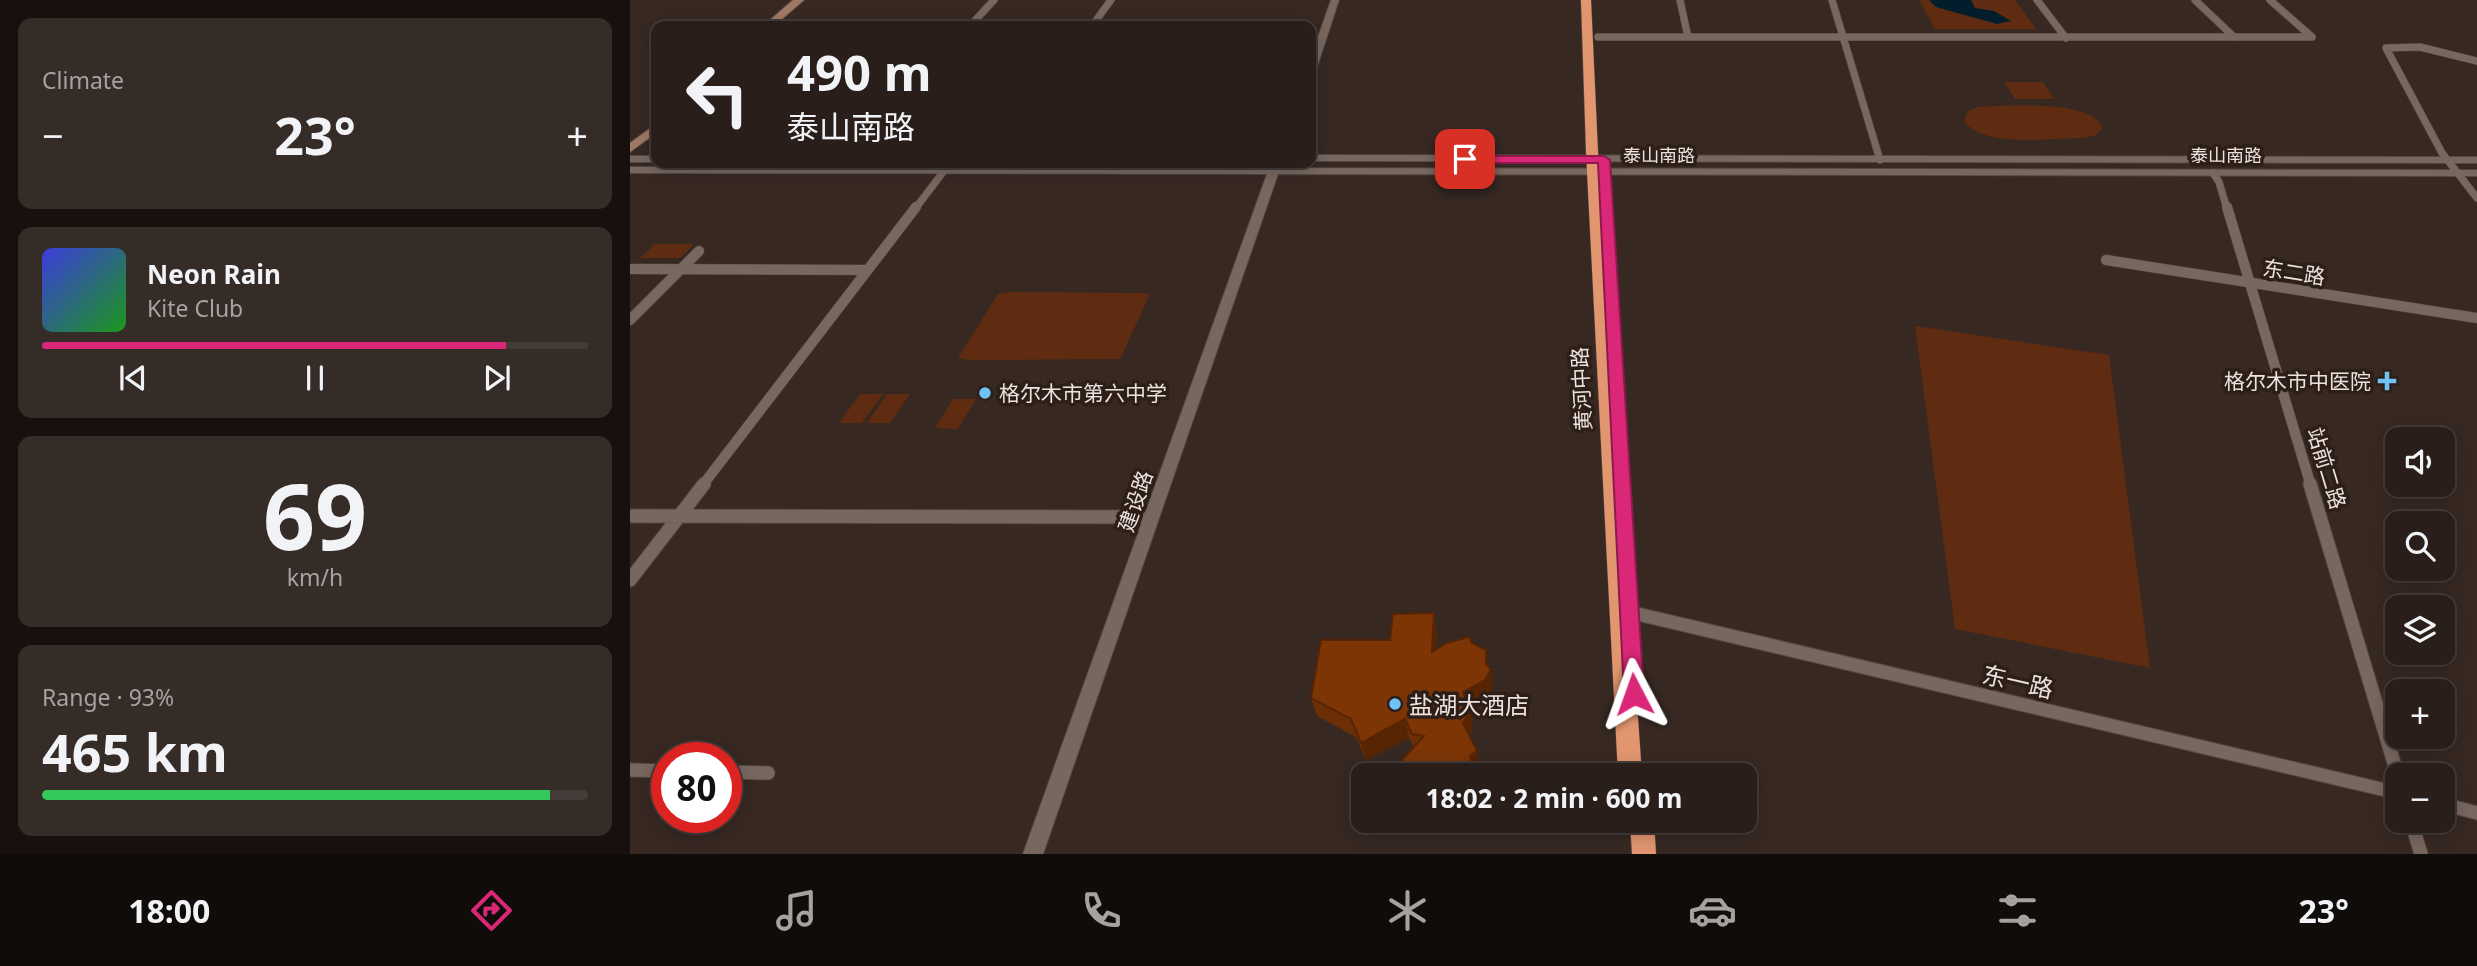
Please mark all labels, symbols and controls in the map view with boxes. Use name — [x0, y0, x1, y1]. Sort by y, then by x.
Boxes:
text: 490 m — [787, 39, 932, 105]
icon: left — [672, 49, 763, 140]
text: Climate — [42, 64, 124, 96]
text: 23° — [274, 99, 356, 170]
text: 泰山南路 — [787, 105, 915, 148]
text: − — [42, 109, 64, 161]
text: + — [566, 109, 588, 161]
pin — [1435, 129, 1495, 189]
icon: arrive — [1446, 140, 1484, 178]
street label: 泰山南路 — [1623, 143, 1695, 167]
street label: 泰山南路 — [2190, 143, 2262, 167]
street label: 东二路 — [2261, 253, 2327, 291]
text: Neon Rain — [147, 256, 281, 292]
text: Kite Club — [147, 292, 243, 324]
street label: 黄河中路 — [1565, 346, 1597, 432]
icon: previous — [114, 359, 152, 397]
icon: pause — [296, 359, 334, 397]
icon: next — [478, 359, 516, 397]
place label: 格尔木市中医院 — [2224, 367, 2371, 395]
marker: 格尔木市中医院 — [2377, 371, 2397, 391]
place label: 格尔木市第六中学 — [999, 379, 1167, 407]
marker: 格尔木市第六中学 — [977, 385, 993, 401]
street label: 站前二路 — [2301, 424, 2353, 512]
map controls — [2385, 427, 2455, 833]
button: sound — [2385, 427, 2455, 497]
text: 69 — [263, 453, 367, 577]
street label: 建设路 — [1112, 467, 1158, 535]
button: search — [2385, 511, 2455, 581]
text: km/h — [287, 561, 343, 593]
button: layers — [2385, 595, 2455, 665]
position arrow — [1597, 657, 1671, 731]
street label: 东一路 — [1979, 657, 2057, 705]
button: + — [2385, 679, 2455, 749]
text: Range · 93% — [42, 681, 174, 713]
place label: 盐湖大酒店 — [1409, 688, 1529, 721]
marker: 盐湖大酒店 — [1387, 696, 1403, 712]
text: 465 km — [42, 716, 228, 787]
speed limit sign: 80 — [651, 742, 742, 833]
button: − — [2385, 763, 2455, 833]
text: 18:02 · 2 min · 600 m — [1426, 780, 1682, 816]
icon: directions — [467, 886, 516, 935]
icon: music — [772, 886, 821, 935]
icon: phone — [1077, 886, 1126, 935]
icon: climate — [1383, 886, 1432, 935]
icon: car — [1688, 886, 1737, 935]
icon: filters — [1993, 886, 2042, 935]
text: 18:00 — [128, 889, 210, 932]
text: 23° — [2299, 889, 2349, 932]

